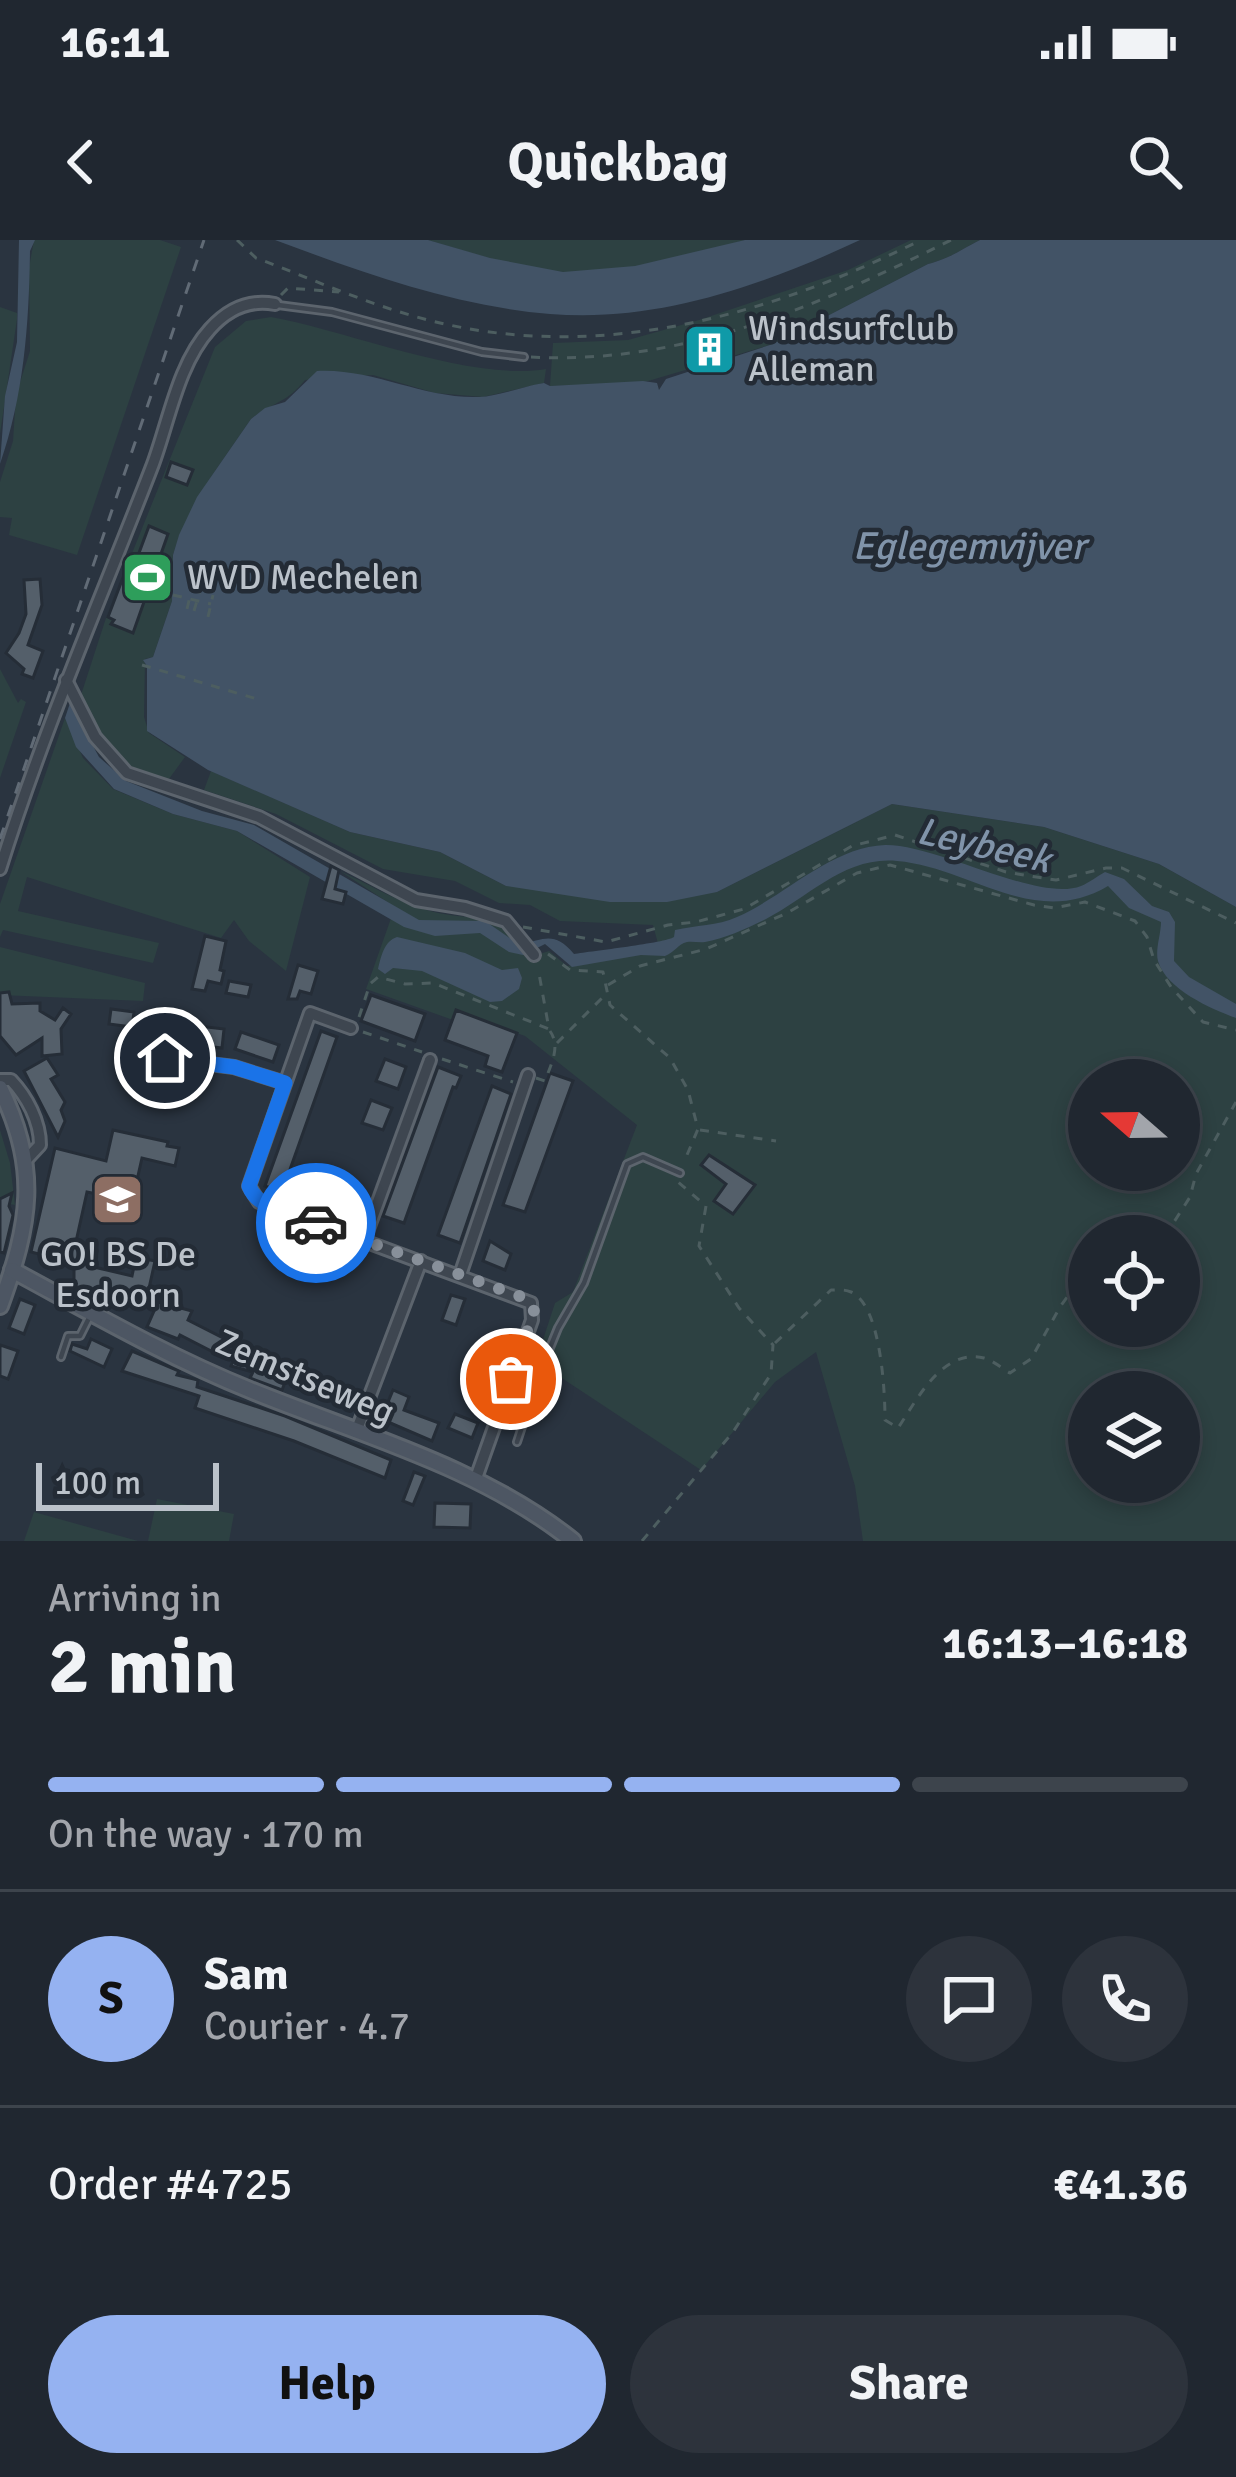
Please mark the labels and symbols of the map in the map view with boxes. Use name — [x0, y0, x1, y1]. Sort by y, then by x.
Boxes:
place label: Windsurfclub Alleman — [748, 306, 954, 392]
building icon: Windsurfclub Alleman — [681, 321, 737, 377]
water label: Eglegemvijver — [853, 522, 1090, 570]
sports icon: WVD Mechelen — [120, 549, 176, 605]
place label: WVD Mechelen — [187, 555, 419, 600]
water label: Leybeek — [912, 806, 1059, 884]
pin — [114, 1007, 216, 1109]
north arrow — [1068, 1059, 1200, 1191]
courier — [256, 1163, 376, 1283]
school or university icon: GO! BS De Esdoorn — [90, 1171, 146, 1227]
place label: GO! BS De Esdoorn — [40, 1232, 196, 1318]
street label: Zemstseweg — [209, 1319, 401, 1435]
pin — [460, 1328, 562, 1430]
scale bar — [36, 1457, 219, 1510]

